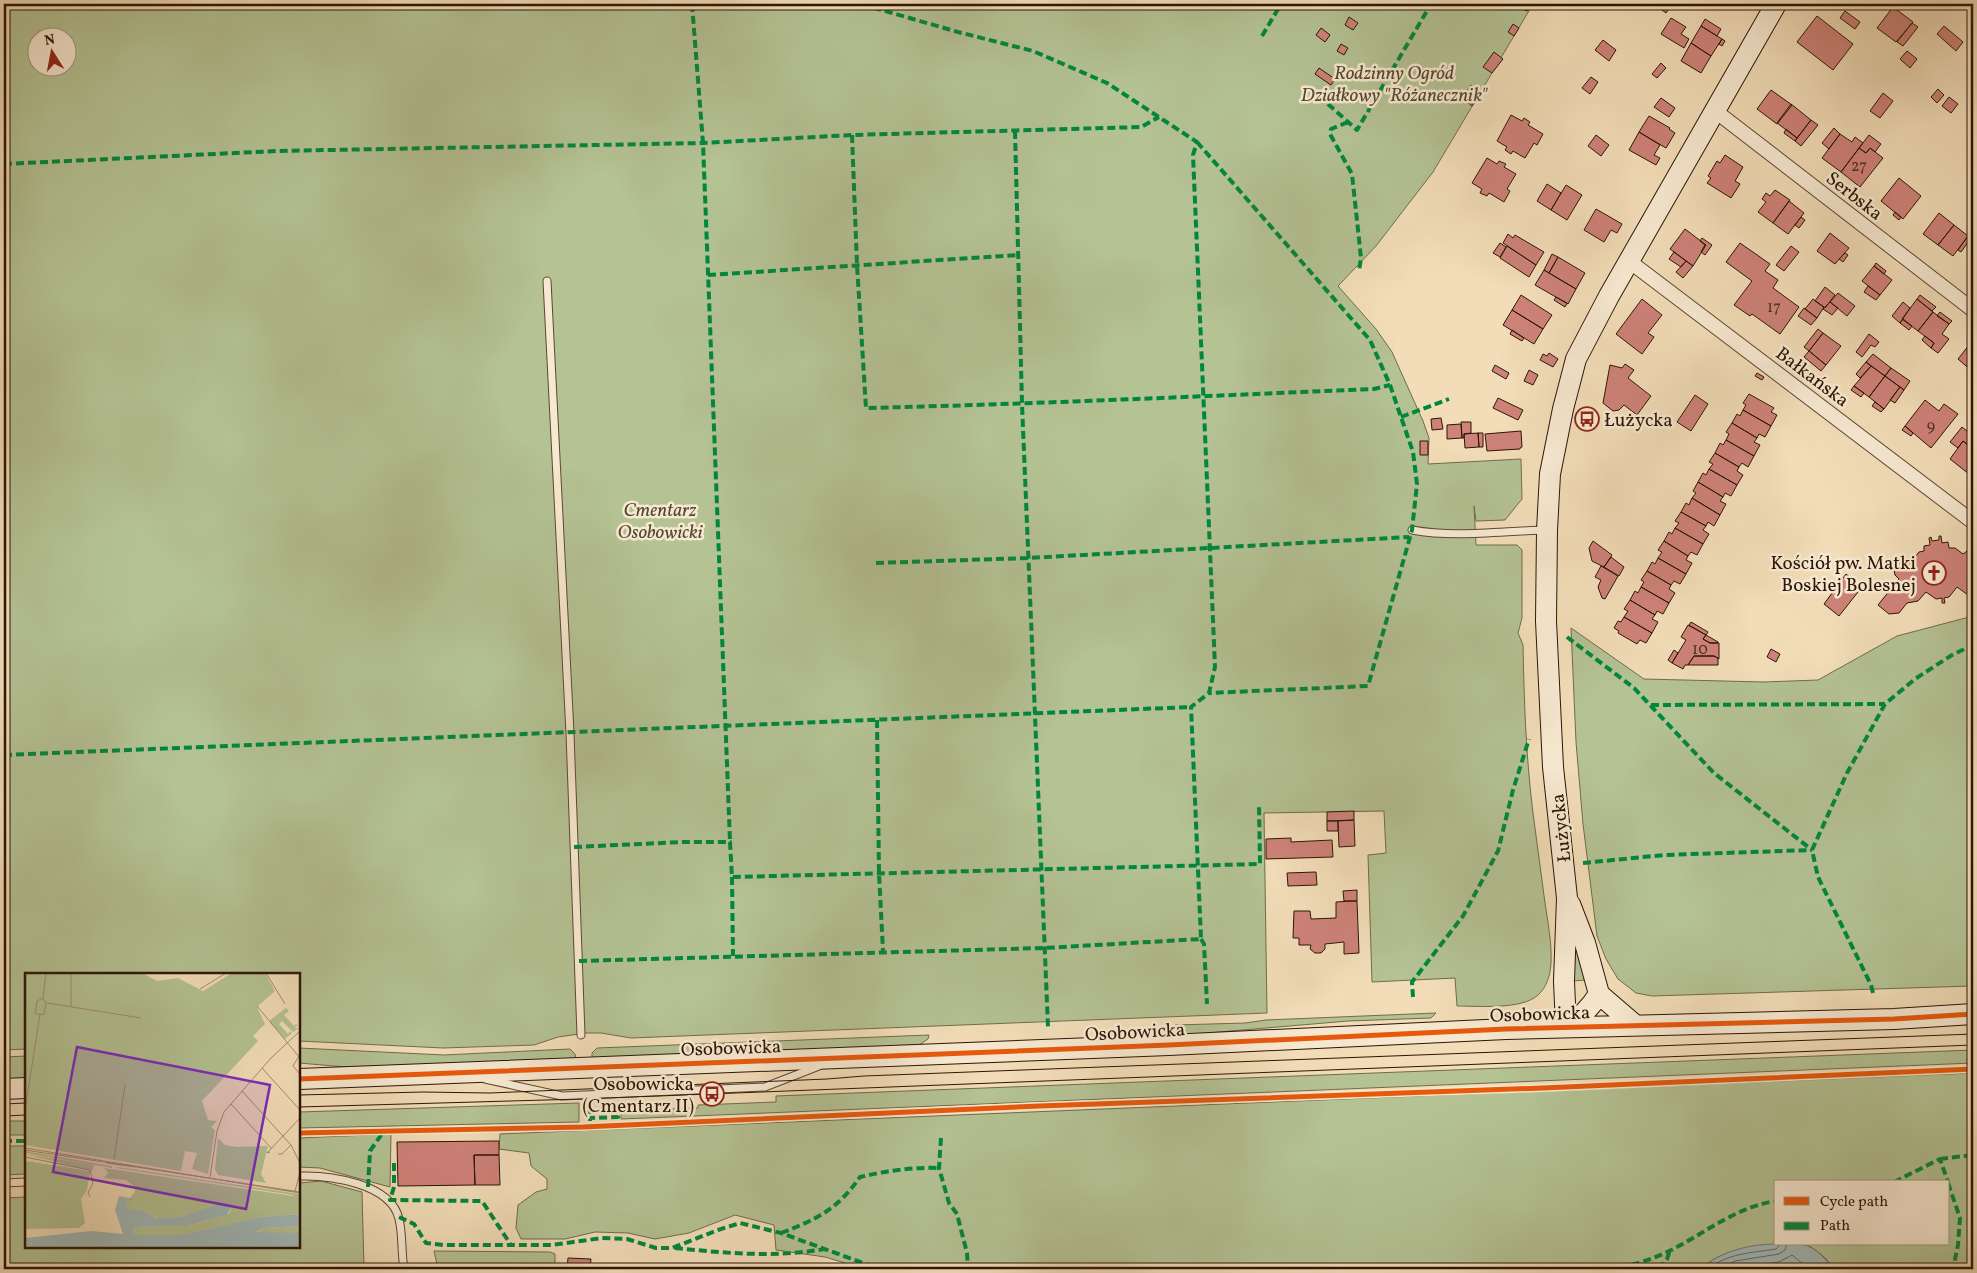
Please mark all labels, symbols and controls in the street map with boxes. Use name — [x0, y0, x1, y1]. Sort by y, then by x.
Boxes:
north arrow — [28, 28, 78, 78]
text: N — [43, 30, 57, 51]
park label: Rodzinny Ogród Działkowy "Różanecznik" — [1301, 61, 1488, 109]
house number: 27 — [1851, 156, 1867, 178]
street label: Serbska — [1820, 166, 1888, 227]
house number: 17 — [1767, 297, 1781, 319]
street label: Bałkańska — [1770, 341, 1854, 414]
bus stop icon: Łużycka — [1574, 406, 1600, 432]
place label: Łużycka — [1604, 408, 1673, 434]
house number: 9 — [1927, 416, 1935, 438]
park label: Cmentarz Osobowicki — [618, 498, 703, 546]
place label: Kościół pw. Matki Boskiej Bolesnej — [1770, 551, 1916, 599]
church icon: Kościół pw. Matki Boskiej Bolesnej — [1921, 560, 1947, 586]
house number: 10 — [1692, 639, 1708, 661]
street label: Łużycka — [1545, 792, 1579, 863]
inset map — [25, 973, 300, 1248]
street label: Osobowicka — [1489, 1000, 1591, 1030]
street label: Osobowicka — [1084, 1017, 1186, 1049]
street label: Osobowicka — [680, 1034, 782, 1064]
place label: Osobowicka (Cmentarz II) — [583, 1072, 694, 1120]
bus stop icon: Osobowicka (Cmentarz II) — [699, 1081, 725, 1107]
legend — [1774, 1180, 1950, 1246]
text: Cycle path — [1820, 1192, 1888, 1213]
text: Path — [1820, 1216, 1850, 1237]

